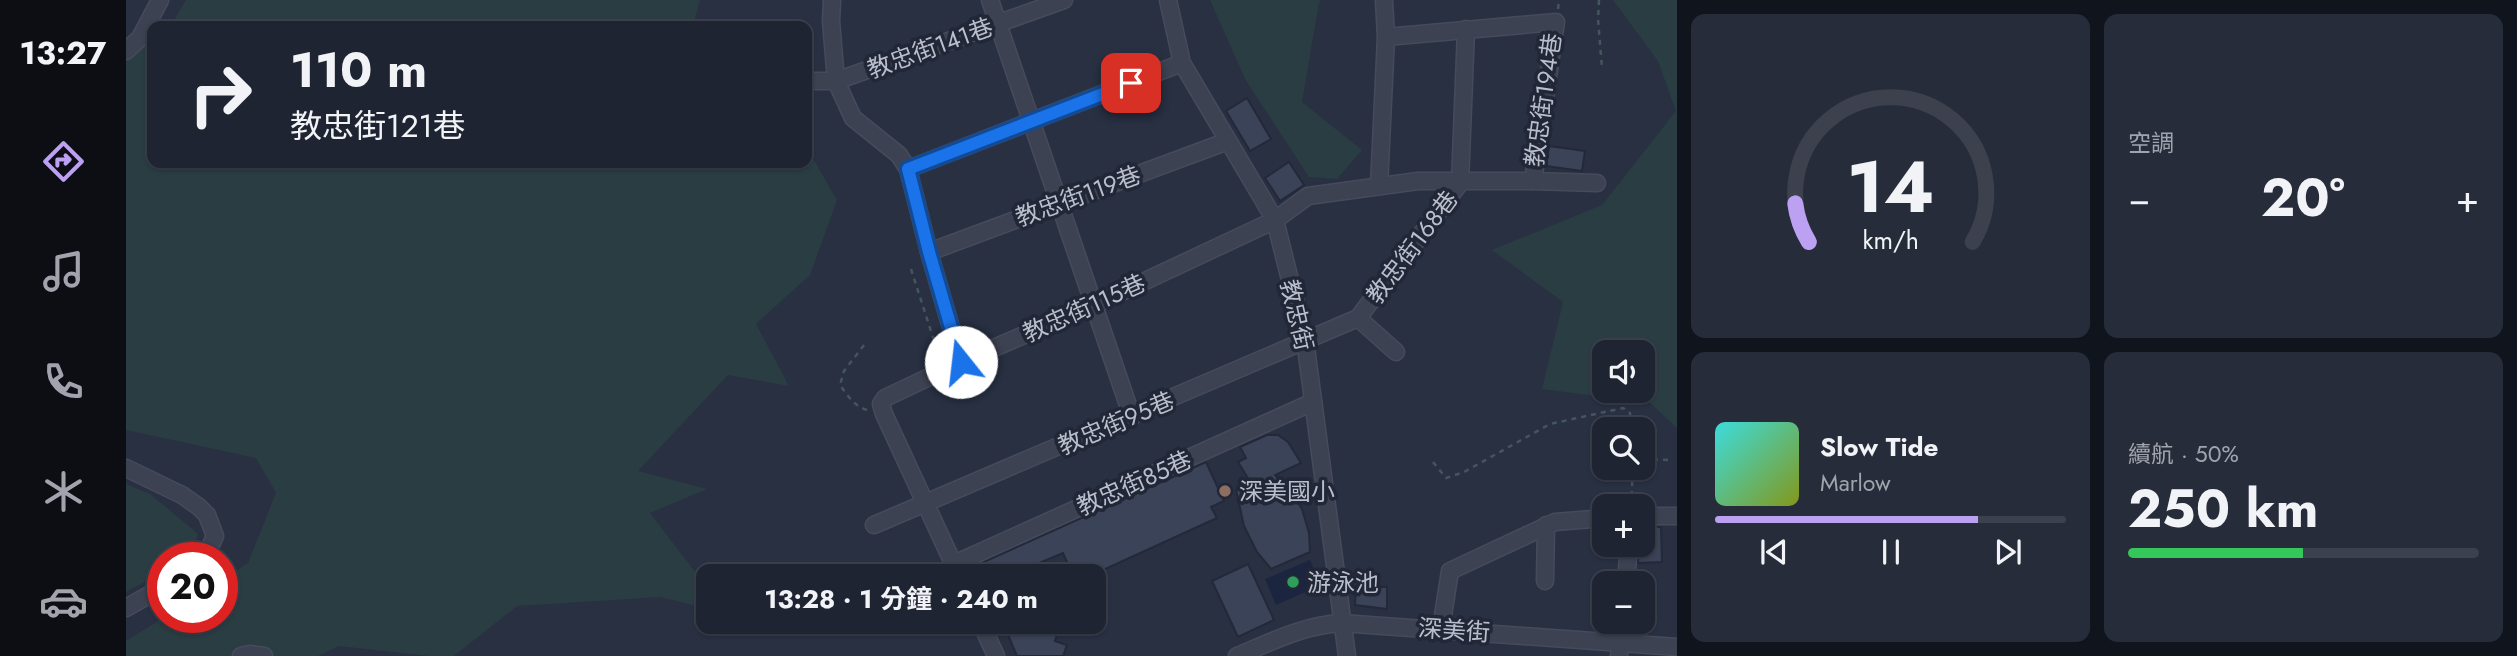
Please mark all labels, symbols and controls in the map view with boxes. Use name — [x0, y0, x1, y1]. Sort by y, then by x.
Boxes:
street label: 教忠街141巷 — [862, 9, 998, 87]
text: 13:27 — [20, 30, 106, 76]
street label: 教忠街194巷 — [1516, 31, 1570, 169]
text: 110 m — [290, 35, 427, 105]
icon: right — [175, 49, 266, 140]
pin — [1101, 53, 1161, 113]
icon: arrive — [1112, 64, 1150, 102]
text: 教忠街121巷 — [290, 103, 465, 149]
text: 空調 — [2128, 126, 2174, 160]
text: 14 — [1847, 134, 1934, 239]
icon: directions — [39, 137, 88, 186]
street label: 教忠街119巷 — [1010, 157, 1146, 235]
text: 20° — [2261, 160, 2345, 236]
text: − — [2128, 171, 2150, 226]
text: + — [2456, 171, 2479, 226]
street label: 教忠街168巷 — [1358, 183, 1466, 311]
text: km/h — [1862, 222, 1919, 258]
icon: music — [39, 247, 88, 296]
street label: 教忠街115巷 — [1017, 265, 1151, 351]
street label: 教忠街 — [1272, 276, 1322, 354]
position arrow — [924, 325, 998, 399]
map controls — [1592, 340, 1655, 634]
button: sound — [1592, 340, 1655, 403]
icon: phone — [39, 357, 88, 406]
street label: 教忠街95巷 — [1052, 383, 1180, 463]
button: search — [1592, 417, 1655, 480]
text: Slow Tide — [1820, 428, 1939, 466]
text: 續航 · 50% — [2128, 437, 2239, 471]
street label: 教忠街85巷 — [1071, 442, 1197, 524]
text: Marlow — [1820, 466, 1891, 500]
icon: climate — [39, 467, 88, 516]
text: 250 km — [2128, 471, 2318, 547]
place label: 深美國小 — [1239, 474, 1335, 509]
marker: 深美國小 — [1217, 483, 1233, 499]
button: + — [1592, 494, 1655, 557]
icon: previous — [1755, 533, 1793, 571]
icon: pause — [1872, 533, 1910, 571]
icon: next — [1989, 533, 2027, 571]
speed limit sign: 20 — [147, 542, 238, 633]
place label: 游泳池 — [1307, 565, 1379, 600]
button: − — [1592, 571, 1655, 634]
marker: 游泳池 — [1285, 574, 1301, 590]
icon: car — [39, 577, 88, 626]
text: 13:28 · 1 分鐘 · 240 m — [764, 580, 1038, 618]
street label: 深美街 — [1417, 610, 1491, 650]

